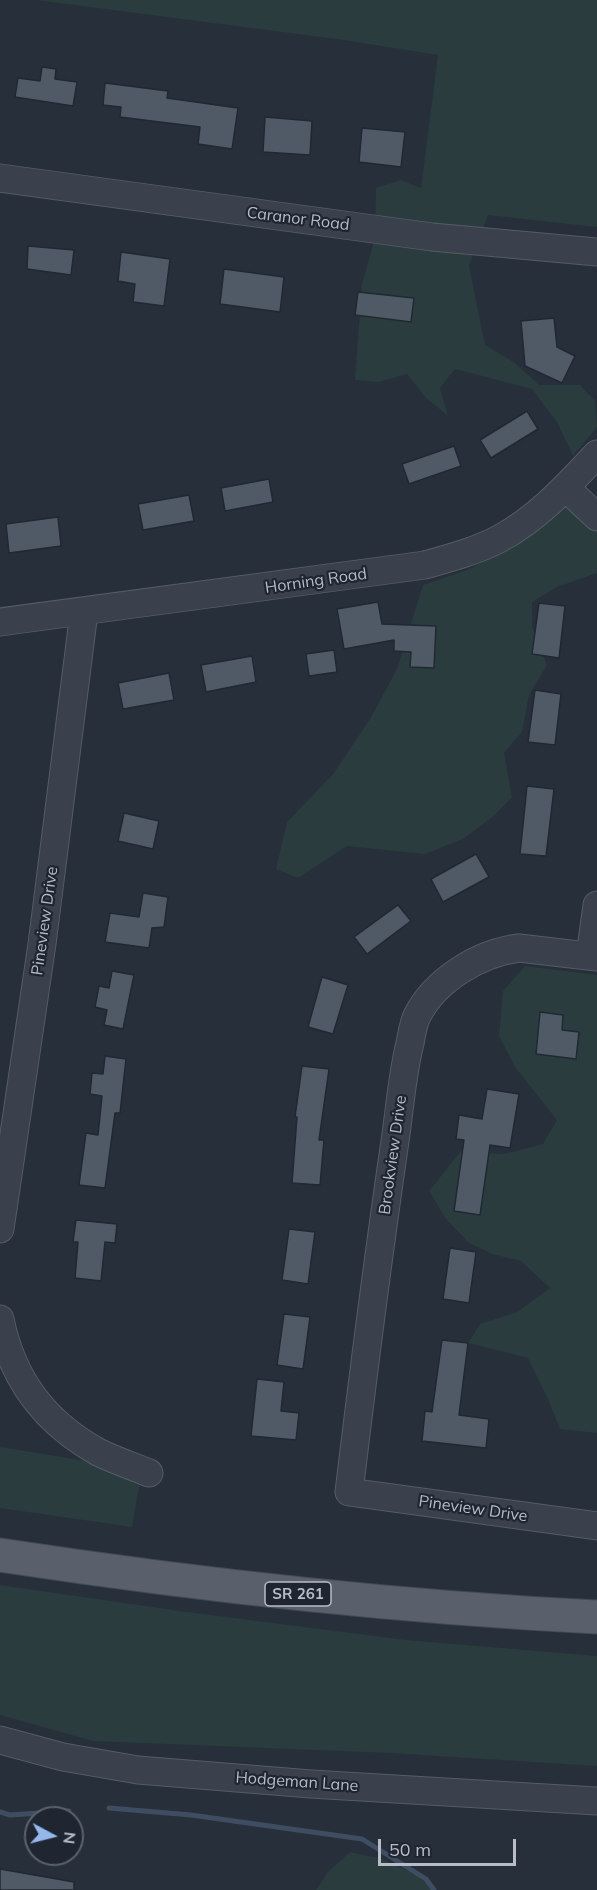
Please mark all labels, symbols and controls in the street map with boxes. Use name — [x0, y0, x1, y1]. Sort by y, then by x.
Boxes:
street label: Caranor Road — [246, 203, 350, 235]
street label: Horning Road — [264, 564, 368, 598]
street label: Pineview Drive — [28, 865, 62, 977]
street label: Brookview Drive — [375, 1094, 411, 1216]
street label: Pineview Drive — [417, 1492, 529, 1526]
road number: SR 261 — [265, 1582, 331, 1606]
street label: Hodgeman Lane — [235, 1768, 359, 1796]
north arrow — [24, 1806, 84, 1866]
scale bar — [381, 1827, 519, 1865]
text: N — [59, 1831, 81, 1845]
text: 50 m — [389, 1838, 431, 1861]

